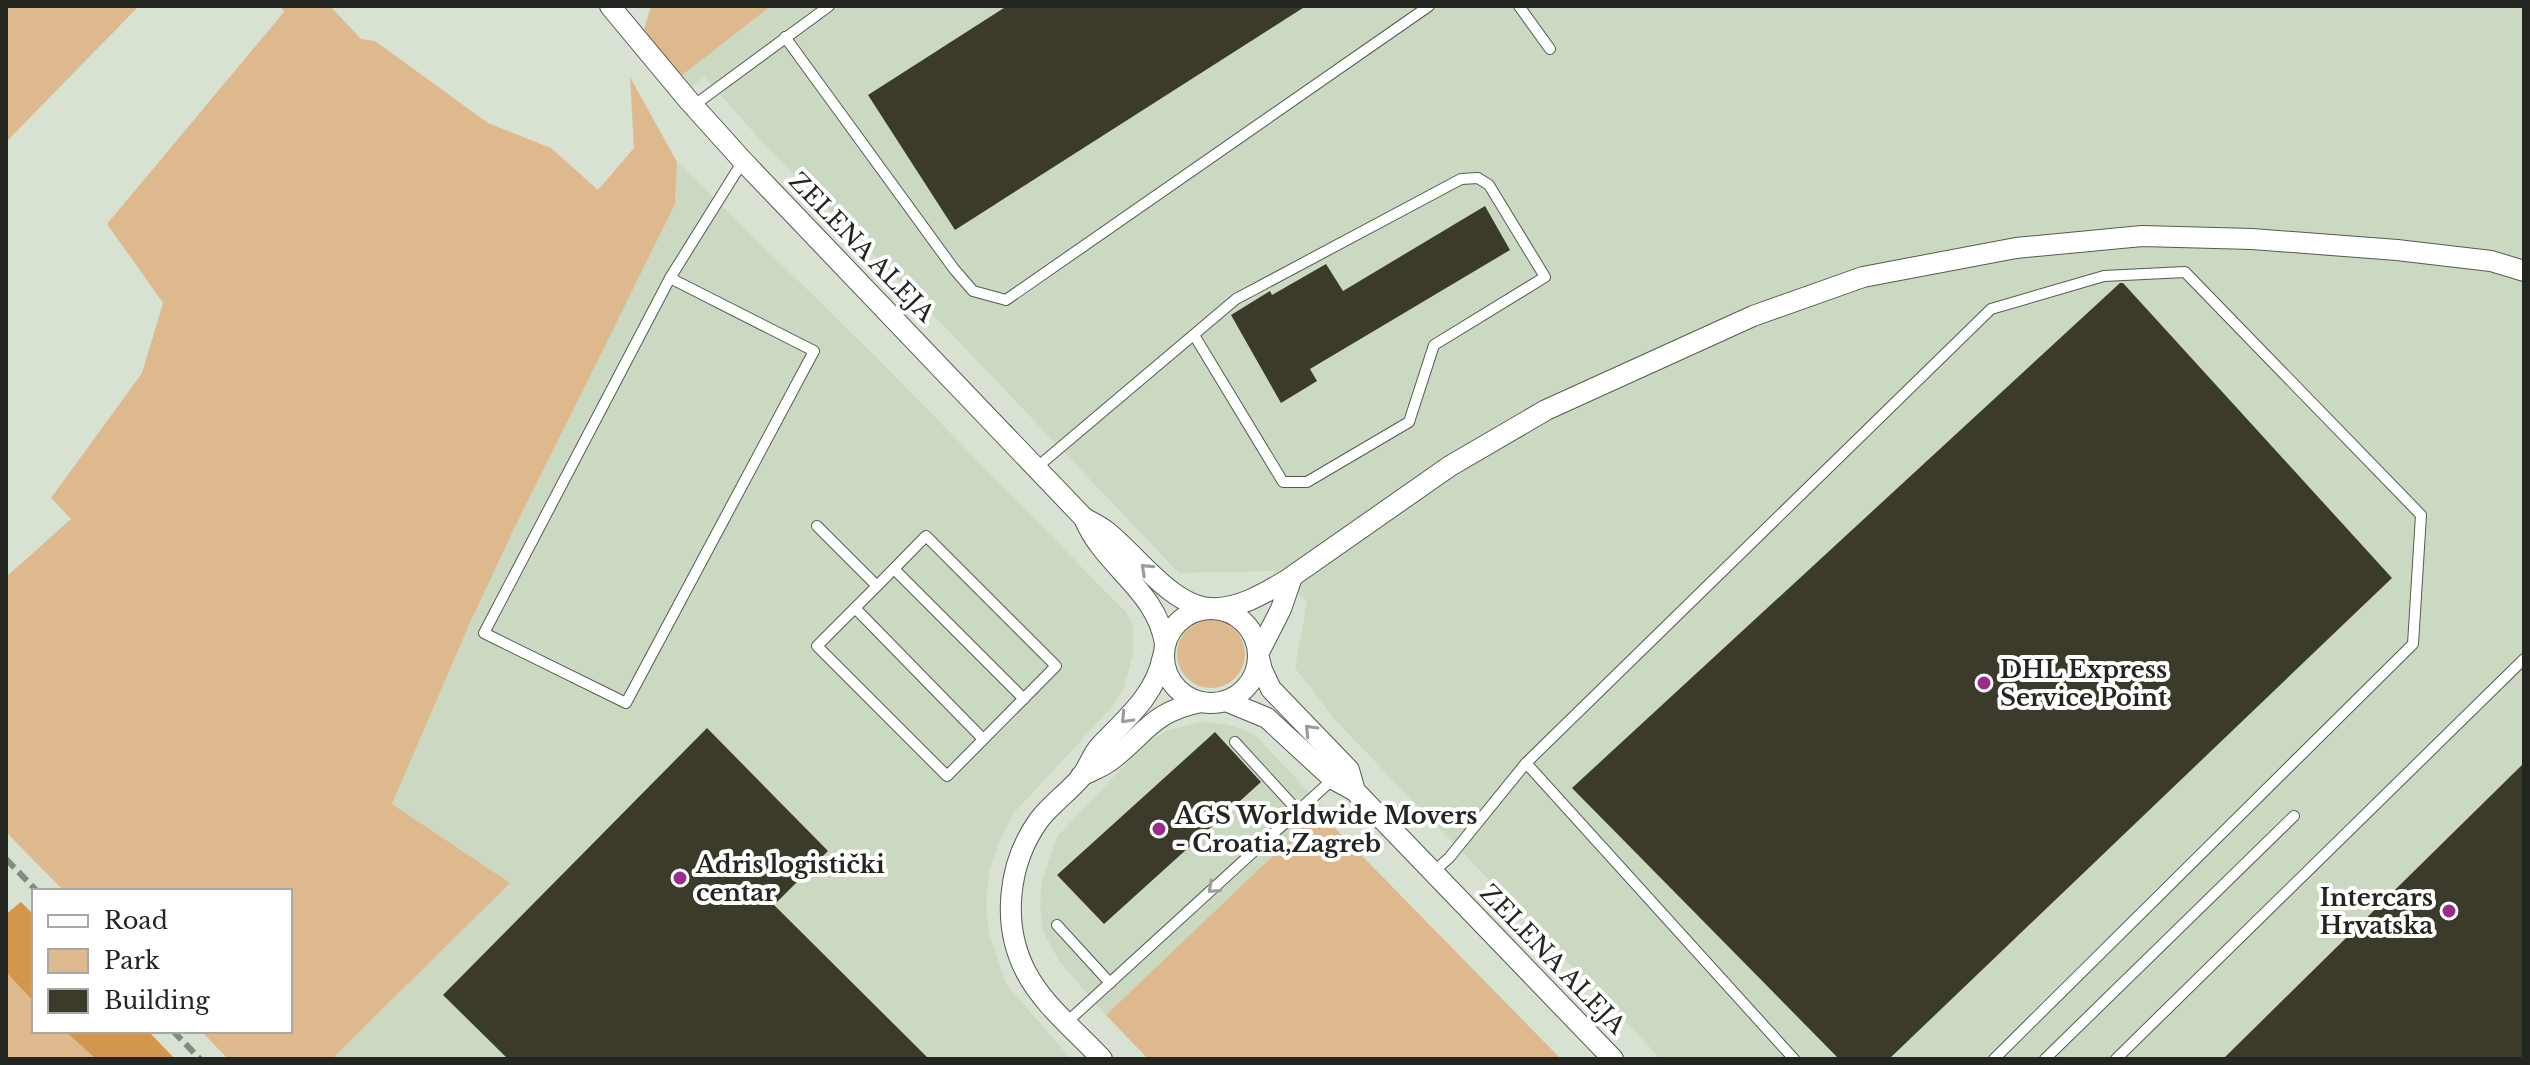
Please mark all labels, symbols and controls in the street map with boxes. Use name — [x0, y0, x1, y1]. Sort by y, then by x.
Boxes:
street label: ZELENA ALEJA — [783, 166, 941, 328]
one-way arrow — [1141, 564, 1155, 579]
place label: DHL Express Service Point — [2000, 655, 2168, 712]
marker: DHL Express Service Point — [1975, 674, 1993, 692]
one-way arrow — [1121, 709, 1136, 723]
one-way arrow — [1305, 725, 1319, 739]
place label: AGS Worldwide Movers - Croatia,Zagreb — [1174, 801, 1478, 858]
marker: AGS Worldwide Movers - Croatia,Zagreb — [1150, 820, 1168, 838]
place label: Adris logistički centar — [695, 850, 885, 907]
marker: Adris logistički centar — [671, 869, 689, 887]
street label: ZELENA ALEJA — [1474, 878, 1632, 1040]
one-way arrow — [1208, 879, 1223, 893]
place label: Intercars Hrvatska — [2320, 883, 2433, 940]
legend — [32, 889, 292, 1033]
marker: Intercars Hrvatska — [2440, 902, 2458, 920]
text: Road — [104, 906, 168, 935]
text: Park — [104, 946, 160, 975]
text: Building — [104, 986, 210, 1015]

